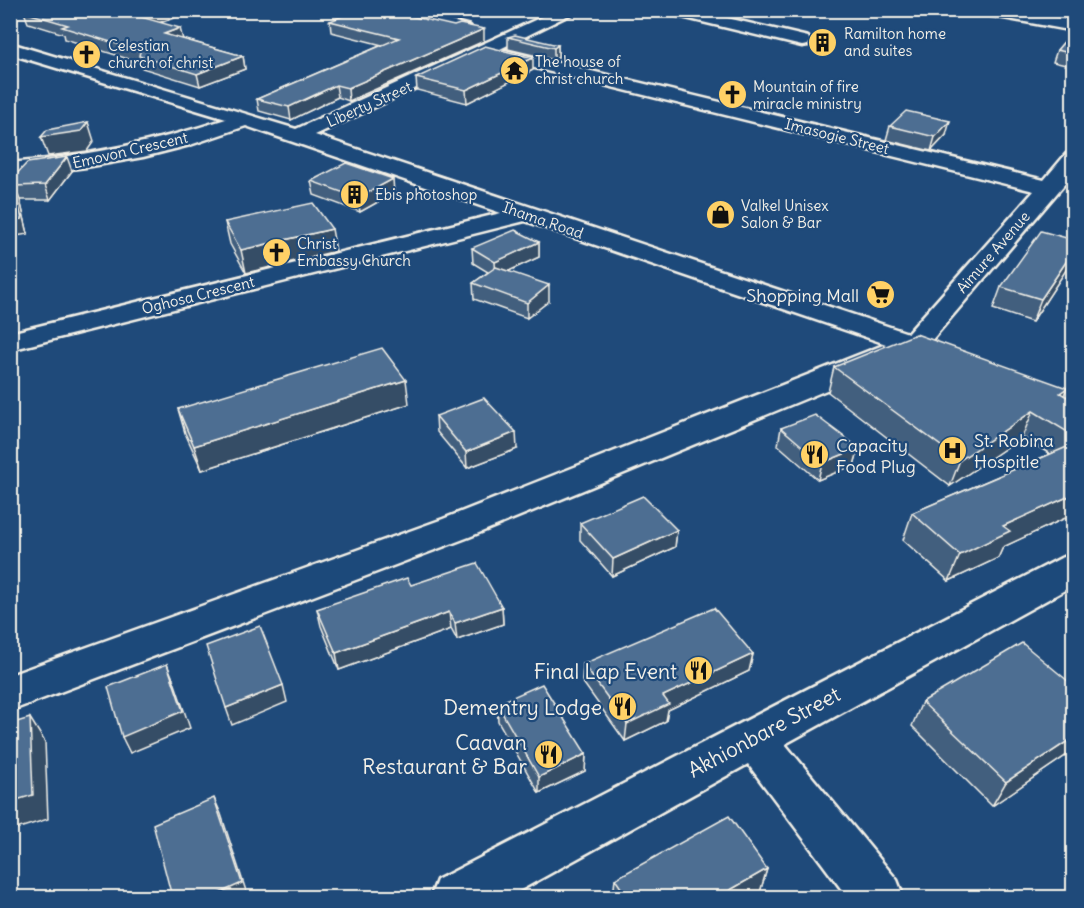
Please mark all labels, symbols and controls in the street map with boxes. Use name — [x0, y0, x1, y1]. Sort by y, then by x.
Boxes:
place label: Ramilton home and suites — [844, 24, 946, 60]
building icon: Ramilton home and suites — [807, 26, 839, 58]
place label: Celestian church of christ — [108, 36, 213, 72]
church icon: Celestian church of christ — [71, 38, 103, 70]
place label: The house of christ church — [535, 52, 624, 88]
temple icon: The house of christ church — [498, 54, 530, 86]
street label: Liberty Street — [323, 77, 415, 131]
place label: Mountain of fire miracle ministry — [753, 77, 862, 113]
church icon: Mountain of fire miracle ministry — [716, 79, 748, 111]
street label: Imasogie Street — [783, 114, 891, 158]
street label: Emovon Crescent — [71, 128, 189, 172]
building icon: Ebis photoshop — [338, 178, 370, 210]
place label: Ebis photoshop — [375, 185, 477, 204]
place label: Valkel Unisex Salon & Bar — [741, 196, 829, 232]
street label: Ihama Road — [500, 197, 586, 243]
shop icon: Valkel Unisex Salon & Bar — [704, 198, 736, 230]
street label: Aimure Avenue — [952, 207, 1034, 297]
place label: Christ Embassy Church — [297, 234, 411, 270]
church icon: Christ Embassy Church — [260, 236, 292, 268]
street label: Oghosa Crescent — [140, 272, 256, 318]
supermarket icon: Shopping Mall — [864, 279, 896, 311]
place label: Shopping Mall — [746, 284, 859, 307]
place label: St. Robina Hospitle — [974, 429, 1054, 473]
place label: Capacity Food Plug — [836, 434, 916, 478]
hospital icon: St. Robina Hospitle — [937, 434, 969, 466]
restaurant icon: Capacity Food Plug — [799, 439, 831, 471]
restaurant icon: Final Lap Event — [682, 655, 714, 687]
place label: Final Lap Event — [534, 658, 677, 685]
street label: Akhionbare Street — [683, 680, 845, 784]
restaurant icon: Dementry Lodge — [607, 691, 639, 723]
place label: Dementry Lodge — [443, 694, 602, 721]
place label: Caavan Restaurant & Bar — [362, 729, 527, 780]
restaurant icon: Caavan Restaurant & Bar — [532, 738, 564, 770]

